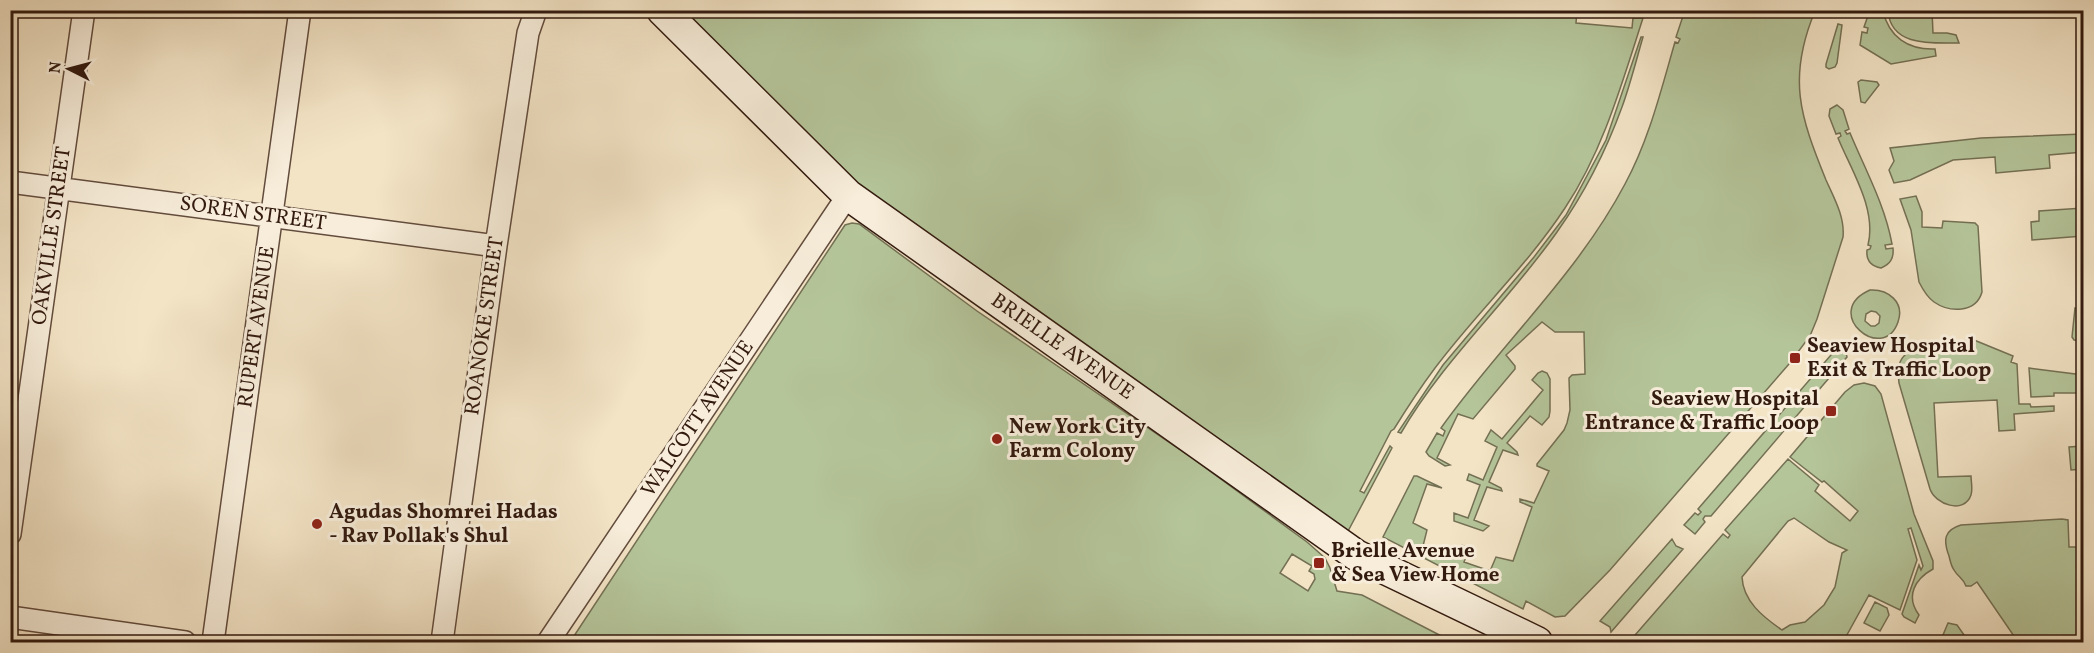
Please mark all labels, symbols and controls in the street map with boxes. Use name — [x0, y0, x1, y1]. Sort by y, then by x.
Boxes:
north arrow — [39, 39, 99, 99]
text: N — [45, 60, 68, 75]
street label: OAKVILLE STREET — [25, 145, 79, 327]
street label: SOREN STREET — [178, 189, 328, 239]
street label: ROANOKE STREET — [458, 235, 512, 417]
street label: RUPERT AVENUE — [231, 244, 283, 410]
street label: BRIELLE AVENUE — [985, 287, 1139, 407]
place label: Seaview Hospital Exit & Traffic Loop — [1807, 332, 1991, 385]
street label: WALCOTT AVENUE — [635, 335, 761, 503]
marker: Seaview Hospital Exit & Traffic Loop — [1788, 351, 1802, 365]
place label: Seaview Hospital Entrance & Traffic Loop — [1585, 385, 1819, 438]
marker: Seaview Hospital Entrance & Traffic Loop — [1824, 404, 1838, 418]
place label: New York City Farm Colony — [1009, 413, 1146, 466]
marker: New York City Farm Colony — [990, 432, 1004, 446]
place label: Agudas Shomrei Hadas - Rav Pollak's Shul — [329, 498, 558, 551]
marker: Agudas Shomrei Hadas - Rav Pollak's Shul — [310, 517, 324, 531]
place label: Brielle Avenue & Sea View Home — [1331, 537, 1500, 590]
marker: Brielle Avenue & Sea View Home — [1312, 556, 1326, 570]

